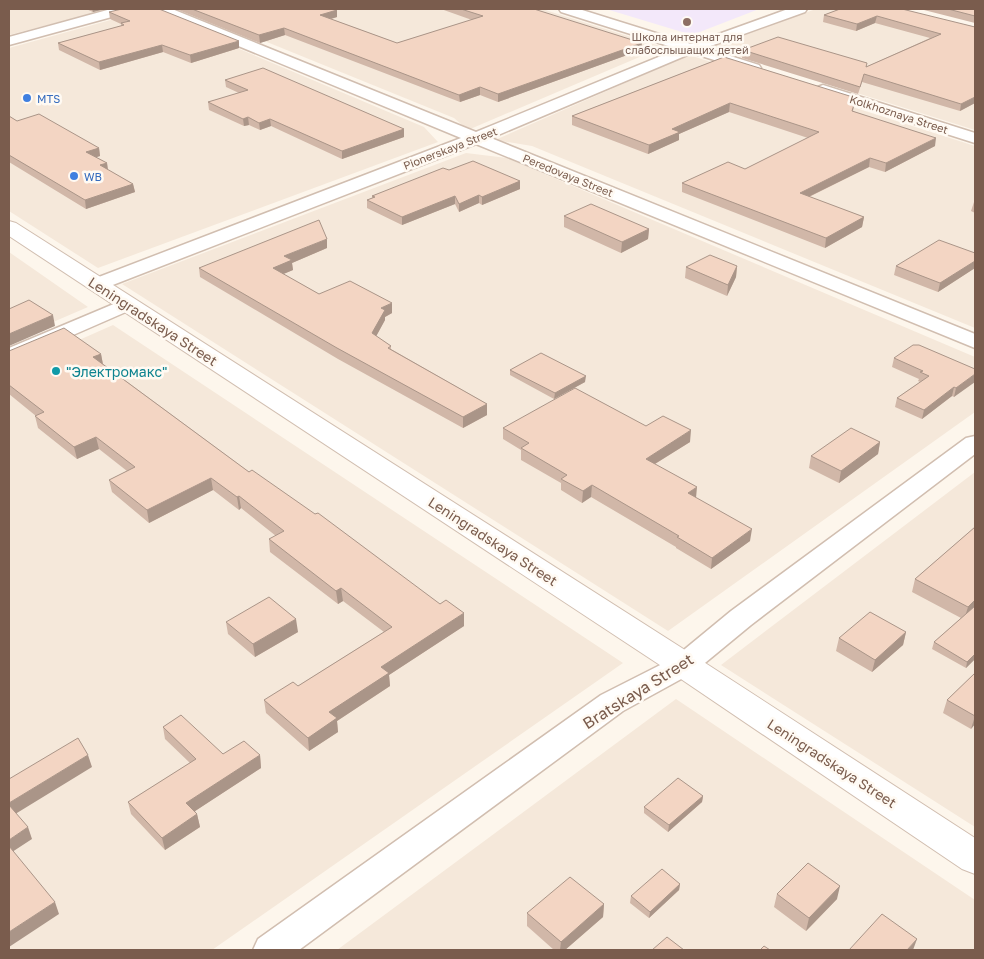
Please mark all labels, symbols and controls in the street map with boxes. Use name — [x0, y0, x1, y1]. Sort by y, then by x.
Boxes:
marker: Школа интернат для слабослышащих детей — [681, 16, 693, 28]
place label: Школа интернат для слабослышащих детей — [625, 30, 749, 56]
marker: MTS — [21, 92, 33, 104]
place label: MTS — [37, 92, 60, 105]
street label: Kolkhoznaya Street — [848, 92, 950, 136]
street label: Pionerskaya Street — [401, 124, 499, 172]
street label: Peredovaya Street — [521, 151, 615, 199]
marker: WB — [68, 170, 80, 182]
place label: WB — [84, 170, 102, 183]
street label: Leningradskaya Street — [85, 273, 221, 369]
place label: "Электромакс" — [66, 363, 168, 380]
marker: "Электромакс" — [50, 365, 62, 377]
street label: Leningradskaya Street — [425, 493, 561, 589]
street label: Bratskaya Street — [579, 649, 697, 733]
street label: Leningradskaya Street — [764, 715, 900, 811]

